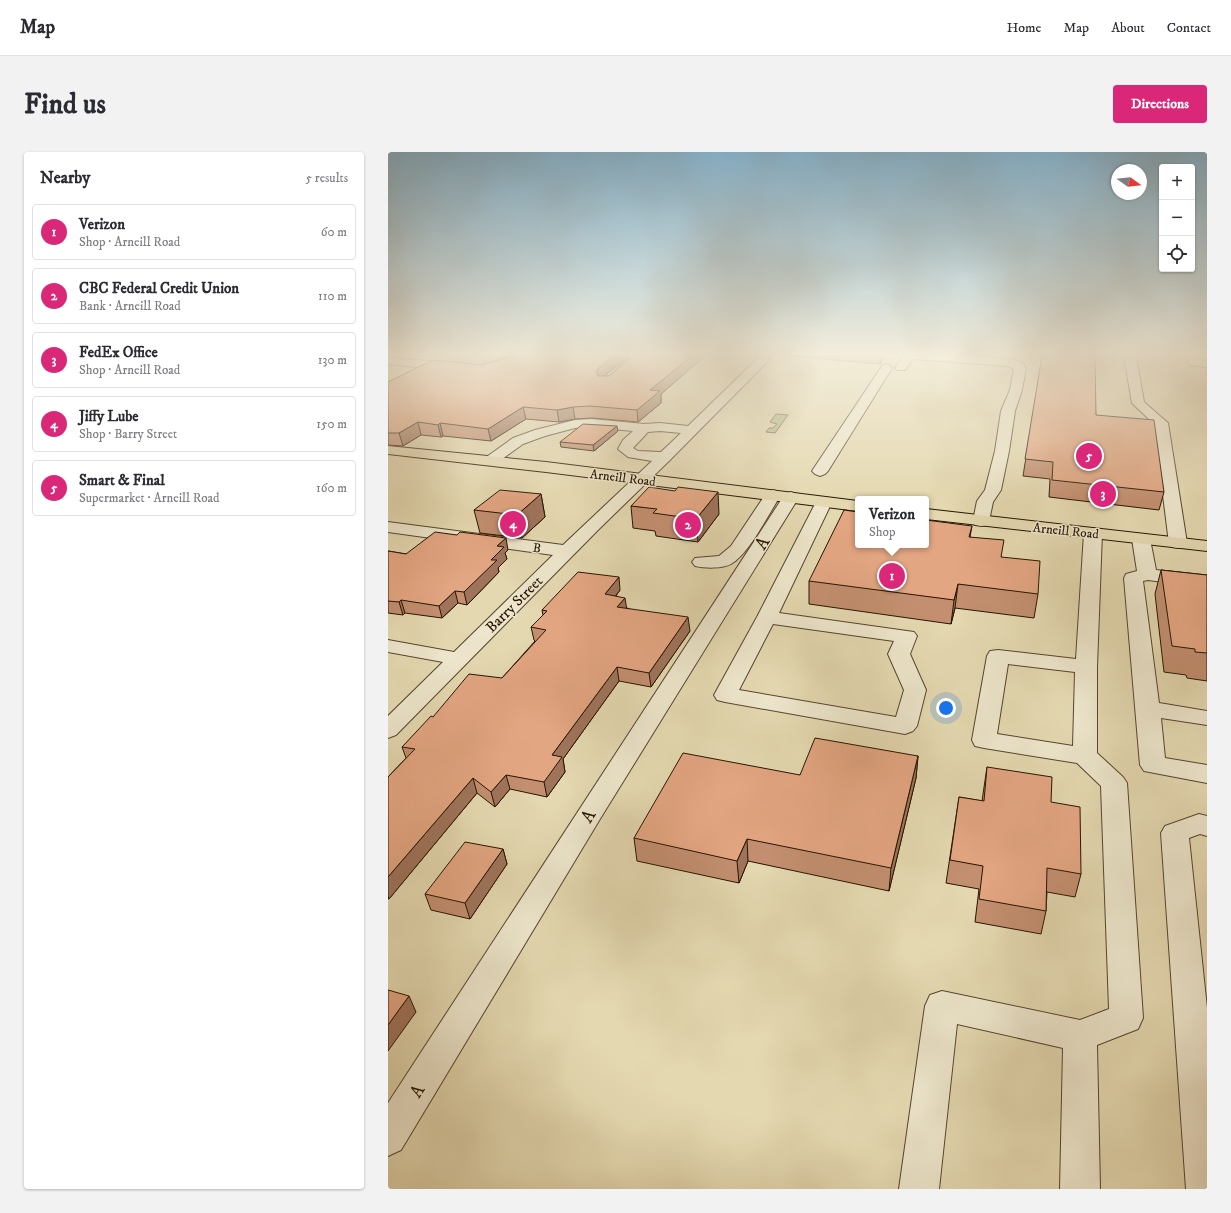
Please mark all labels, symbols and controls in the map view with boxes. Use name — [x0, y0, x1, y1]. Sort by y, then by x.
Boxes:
text: Map — [20, 16, 55, 39]
text: Home — [1007, 19, 1041, 37]
text: Map — [1063, 19, 1089, 37]
text: About — [1111, 19, 1145, 37]
text: Contact — [1167, 19, 1211, 37]
button: Directions — [1113, 85, 1207, 123]
text: Find us — [24, 87, 106, 122]
north arrow — [1111, 164, 1147, 200]
map controls — [1159, 164, 1195, 272]
button: + — [1159, 164, 1195, 200]
text: Nearby — [40, 167, 90, 189]
text: 5 results — [306, 170, 348, 186]
button: − — [1159, 200, 1195, 236]
text: Verizon — [79, 215, 125, 234]
text: 1 — [52, 224, 56, 240]
text: 60 m — [321, 224, 347, 240]
text: Shop · Arneill Road — [79, 234, 180, 250]
button: locate — [1159, 236, 1195, 272]
text: CBC Federal Credit Union — [79, 279, 239, 298]
text: 2 — [51, 288, 57, 304]
text: 110 m — [318, 288, 347, 304]
text: Bank · Arneill Road — [79, 298, 181, 314]
text: FedEx Office — [79, 343, 158, 362]
text: 3 — [52, 352, 56, 368]
text: 130 m — [318, 352, 347, 368]
text: Shop · Arneill Road — [79, 362, 180, 378]
text: Jiffy Lube — [79, 407, 139, 426]
text: 4 — [50, 416, 58, 432]
text: 150 m — [316, 416, 347, 432]
text: Shop · Barry Street — [79, 426, 177, 442]
pin: 5 — [1076, 441, 1102, 471]
street label: Arneill Road — [589, 466, 657, 490]
text: Smart & Final — [79, 471, 165, 490]
pin: 3 — [1090, 479, 1116, 509]
text: 5 — [51, 480, 57, 496]
text: 160 m — [316, 480, 347, 496]
text: Supermarket · Arneill Road — [79, 490, 220, 506]
popup — [855, 496, 929, 548]
text: Verizon — [869, 505, 915, 524]
pin: 4 — [500, 509, 526, 539]
pin: 2 — [675, 510, 701, 540]
street label: Arneill Road — [1032, 520, 1100, 542]
text: Shop — [869, 524, 895, 540]
street label: A — [750, 532, 775, 554]
street label: B — [532, 539, 542, 556]
pin: 1 — [879, 561, 905, 591]
street label: Barry Street — [482, 572, 547, 637]
your location — [936, 698, 956, 718]
street label: A — [576, 805, 601, 827]
street label: A — [405, 1080, 430, 1102]

